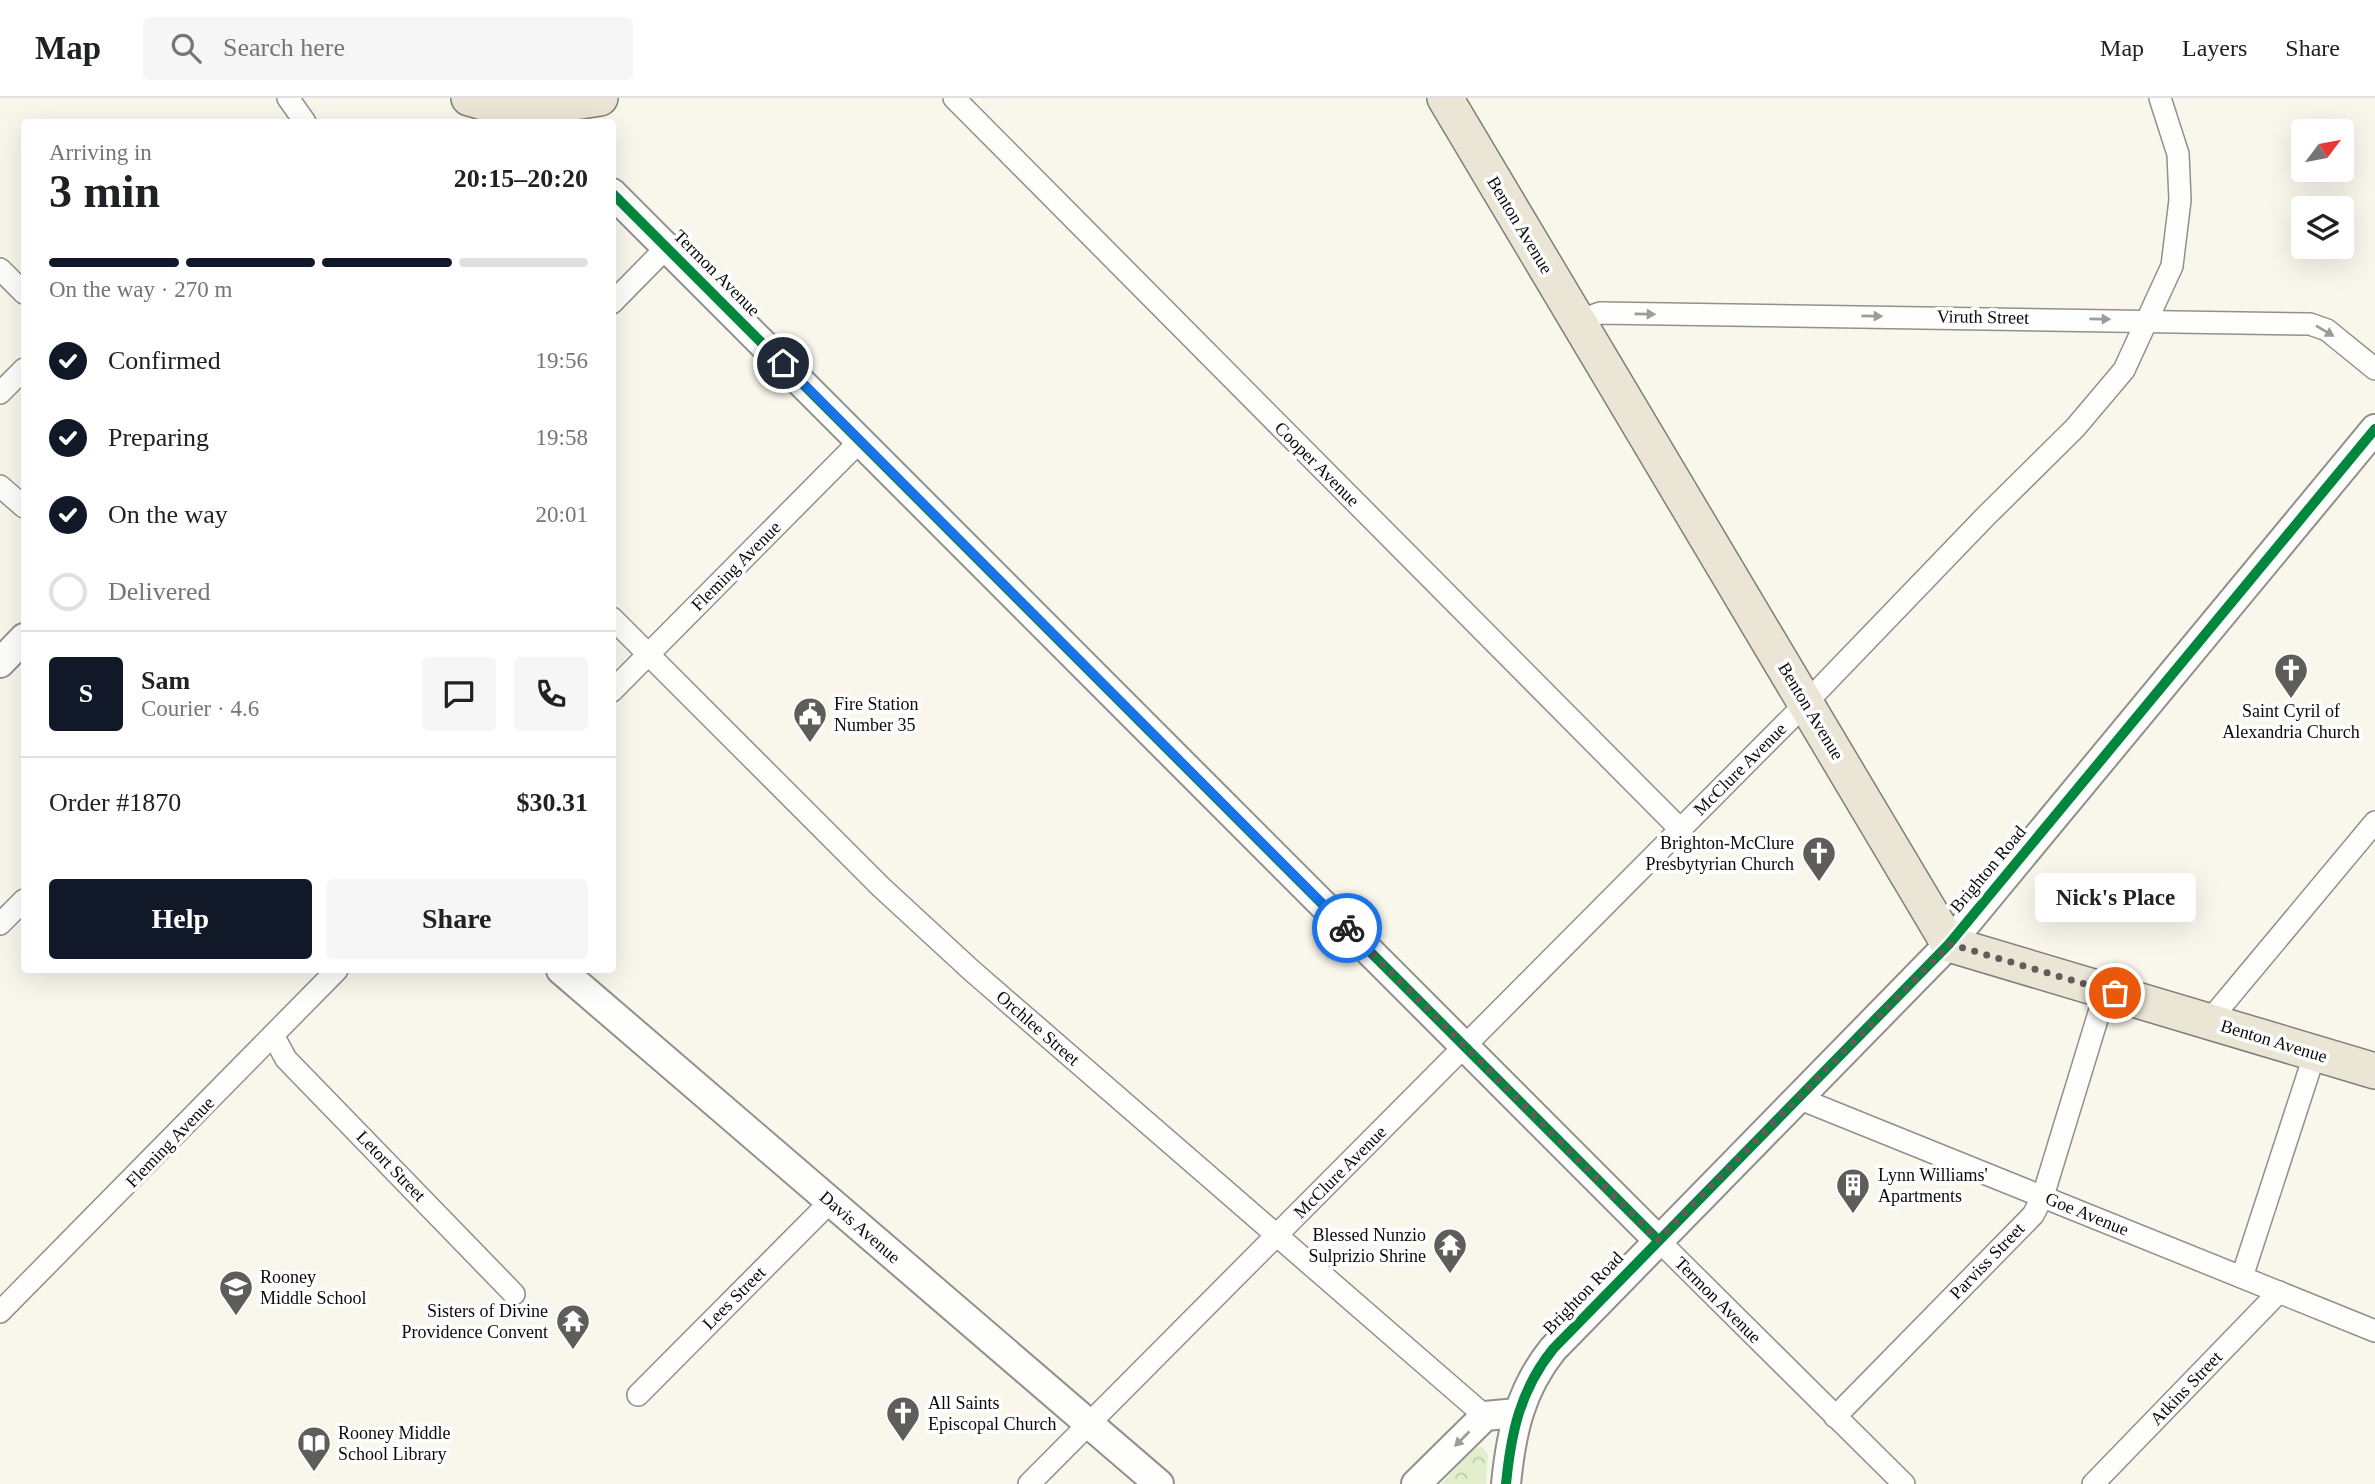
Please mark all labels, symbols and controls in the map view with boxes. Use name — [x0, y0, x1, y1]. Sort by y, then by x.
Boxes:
search box — [143, 17, 633, 80]
icon: search — [167, 29, 205, 67]
text: Map — [35, 30, 101, 66]
text: Search here — [223, 33, 345, 62]
text: Map — [2100, 35, 2144, 61]
text: Layers — [2182, 35, 2247, 61]
text: Share — [2285, 35, 2340, 61]
north arrow — [2291, 119, 2354, 182]
map controls — [2291, 119, 2354, 259]
text: Arriving in — [49, 140, 152, 165]
text: 20:15–20:20 — [454, 164, 588, 193]
text: 3 min — [49, 166, 160, 217]
street label: Benton Avenue — [1483, 173, 1557, 277]
button: layers — [2291, 196, 2354, 259]
street label: Termon Avenue — [670, 226, 764, 320]
text: On the way · 270 m — [49, 277, 232, 302]
street label: Viruth Street — [1937, 306, 2029, 328]
one-way arrow — [1634, 308, 1656, 320]
one-way arrow — [1862, 310, 1884, 322]
one-way arrow — [2089, 313, 2111, 324]
one-way arrow — [2316, 324, 2335, 337]
pin — [753, 333, 813, 393]
icon: check — [49, 342, 87, 380]
icon: home — [764, 344, 802, 382]
text: Confirmed — [108, 346, 221, 375]
text: 19:56 — [536, 348, 588, 373]
street label: Cooper Avenue — [1271, 418, 1363, 510]
icon: check — [49, 419, 87, 457]
text: Preparing — [108, 423, 209, 452]
text: 19:58 — [536, 425, 588, 450]
icon: check — [49, 496, 87, 534]
text: On the way — [108, 500, 228, 529]
text: 20:01 — [536, 502, 588, 527]
street label: Fleming Avenue — [687, 517, 785, 615]
text: Delivered — [108, 577, 211, 606]
church icon: Saint Cyril of Alexandria Church — [2272, 651, 2310, 700]
button: chat — [422, 657, 496, 731]
button: phone — [514, 657, 588, 731]
street label: Benton Avenue — [1774, 659, 1848, 763]
text: Sam — [141, 666, 190, 695]
text: S — [79, 679, 93, 708]
place label: Fire Station Number 35 — [834, 694, 919, 735]
public building icon: Fire Station Number 35 — [791, 695, 829, 744]
text: Courier · 4.6 — [141, 696, 259, 721]
place label: Saint Cyril of Alexandria Church — [2222, 701, 2360, 742]
street label: McClure Avenue — [1690, 719, 1790, 819]
text: Order #1870 — [49, 788, 181, 817]
text: $30.31 — [517, 788, 588, 817]
street label: Brighton Road — [1946, 822, 2030, 916]
place label: Brighton-McClure Presbytyrian Church — [1646, 833, 1794, 874]
church icon: Brighton-McClure Presbytyrian Church — [1800, 834, 1838, 883]
callout: Nick's Place — [2035, 874, 2196, 923]
button: Help — [49, 879, 312, 959]
button: Share — [326, 879, 588, 959]
text: Nick's Place — [2056, 885, 2175, 910]
courier — [1312, 893, 1382, 963]
icon: bike — [1328, 909, 1366, 947]
pin — [2085, 963, 2145, 1023]
icon: bag — [2096, 974, 2134, 1012]
street label: Orchlee Street — [992, 987, 1084, 1069]
street label: Benton Avenue — [2218, 1015, 2330, 1067]
street label: Fleming Avenue — [122, 1093, 218, 1191]
street label: McClure Avenue — [1290, 1122, 1390, 1222]
street label: Letort Street — [352, 1127, 430, 1205]
place label: Lynn Williams' Apartments — [1878, 1165, 1988, 1206]
building icon: Lynn Williams' Apartments — [1834, 1166, 1872, 1215]
street label: Davis Avenue — [816, 1187, 904, 1267]
street label: Goe Avenue — [2042, 1188, 2132, 1240]
street label: Parviss Street — [1946, 1219, 2028, 1303]
place label: Blessed Nunzio Sulprizio Shrine — [1309, 1225, 1426, 1266]
temple icon: Blessed Nunzio Sulprizio Shrine — [1431, 1226, 1469, 1275]
street label: Brighton Road — [1539, 1248, 1627, 1338]
street label: Termon Avenue — [1671, 1253, 1765, 1347]
street label: Lees Street — [698, 1262, 770, 1334]
place label: Rooney Middle School — [260, 1267, 367, 1308]
school or university icon: Rooney Middle School — [217, 1268, 255, 1317]
place label: Sisters of Divine Providence Convent — [402, 1301, 548, 1342]
temple icon: Sisters of Divine Providence Convent — [554, 1302, 592, 1351]
street label: Atkins Street — [2146, 1347, 2226, 1429]
place label: All Saints Episcopal Church — [928, 1393, 1056, 1434]
church icon: All Saints Episcopal Church — [884, 1394, 922, 1443]
place label: Rooney Middle School Library — [338, 1423, 451, 1464]
library icon: Rooney Middle School Library — [295, 1424, 333, 1473]
one-way arrow — [1454, 1431, 1470, 1447]

